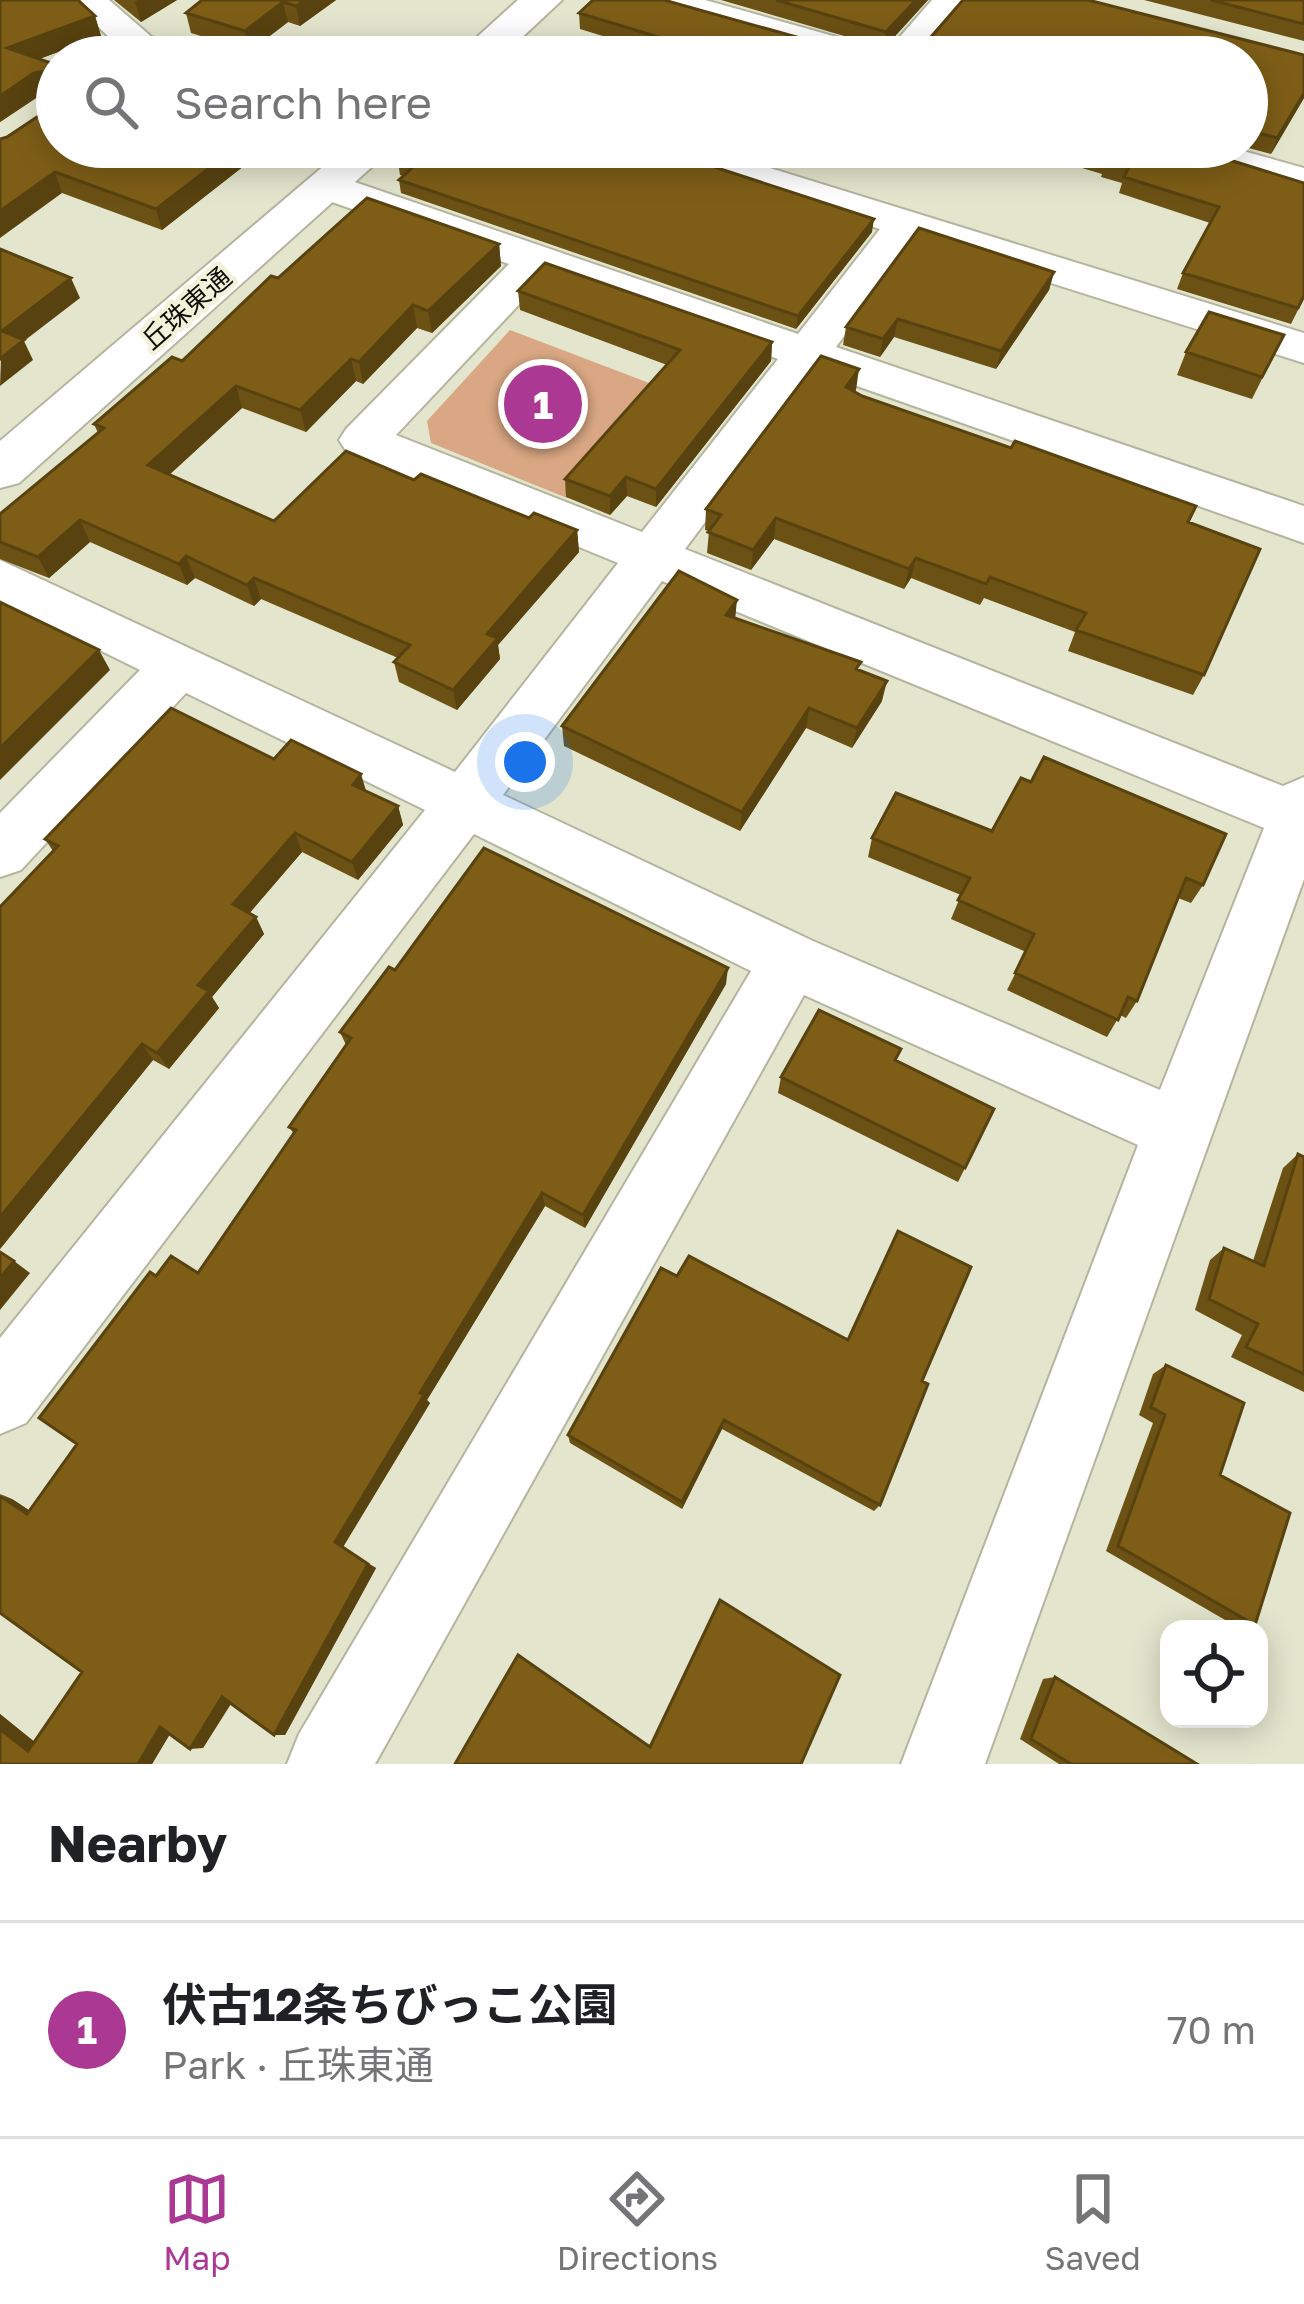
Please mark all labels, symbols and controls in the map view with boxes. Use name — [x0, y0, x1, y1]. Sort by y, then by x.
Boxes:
search box — [36, 36, 1268, 168]
icon: search — [78, 69, 144, 135]
text: Search here — [174, 75, 432, 129]
street label: 丘珠東通 — [135, 260, 237, 356]
pin: 1 — [504, 359, 582, 449]
your location — [495, 732, 555, 792]
map controls — [1160, 1620, 1268, 1728]
button: locate — [1160, 1620, 1268, 1728]
text: Nearby — [48, 1812, 227, 1873]
text: 伏古12条ちびっこ公園 — [162, 1977, 618, 2031]
text: 1 — [77, 2006, 97, 2053]
text: 70 m — [1167, 2006, 1256, 2053]
text: Park · 丘珠東通 — [162, 2041, 434, 2088]
tab: Map — [163, 2166, 231, 2277]
tab: Directions — [557, 2166, 718, 2277]
tab: Saved — [1044, 2166, 1141, 2277]

